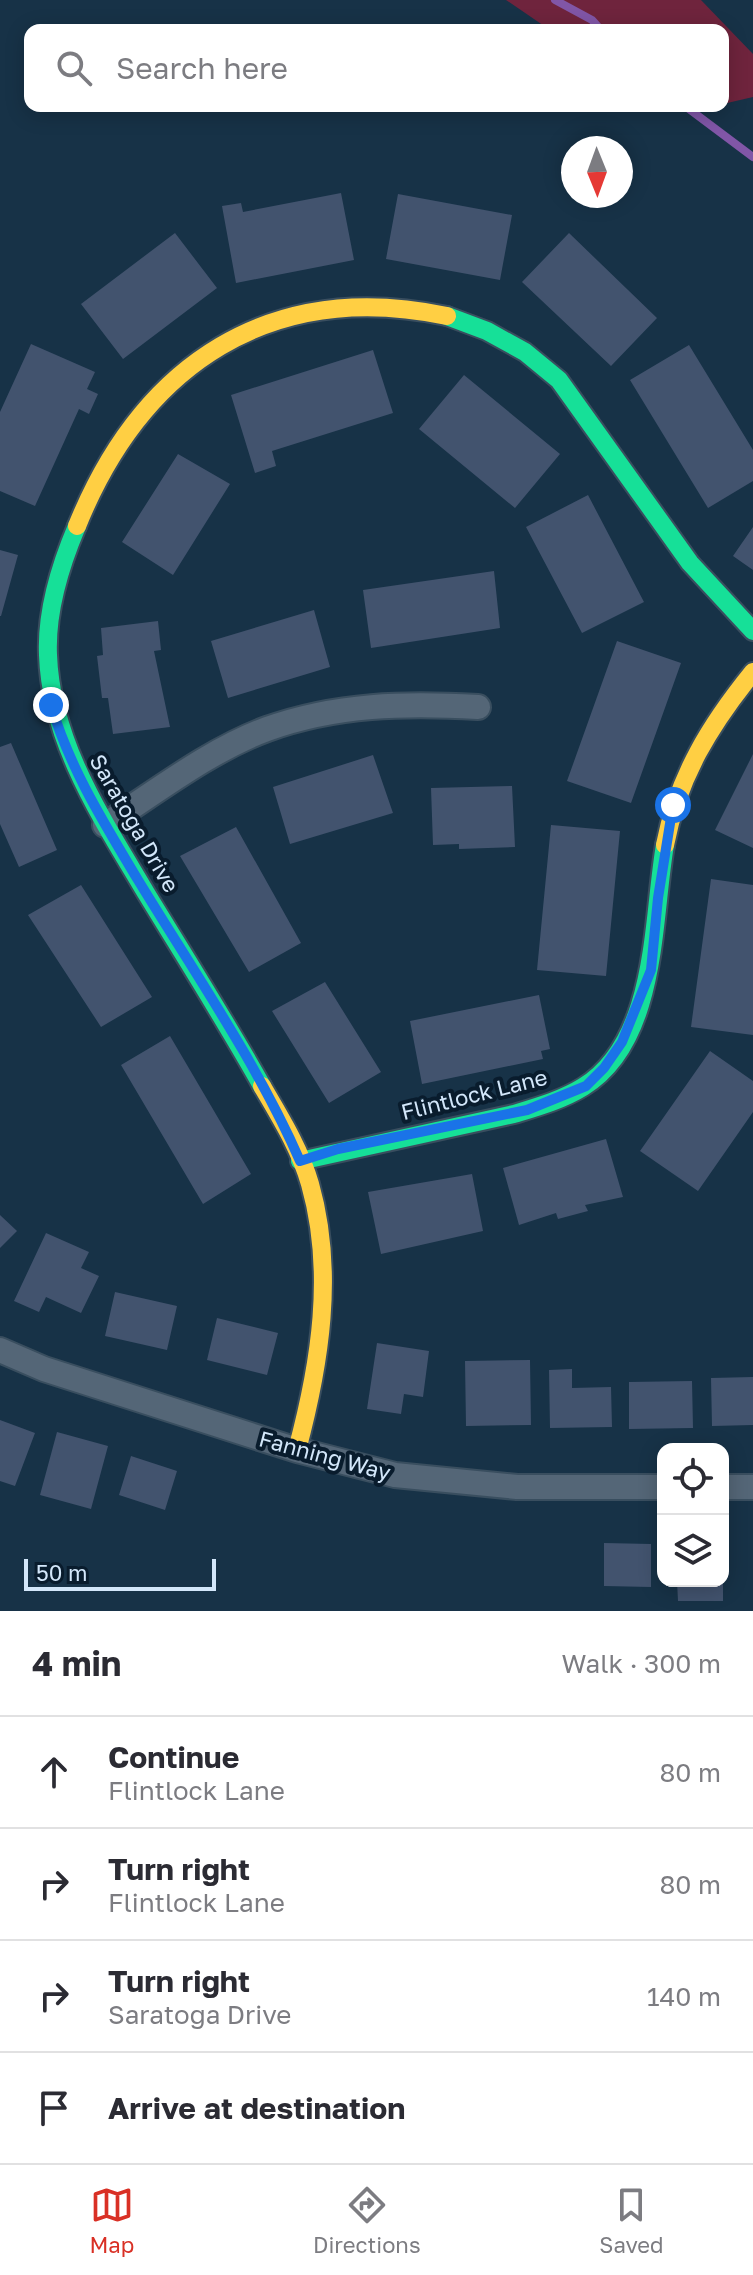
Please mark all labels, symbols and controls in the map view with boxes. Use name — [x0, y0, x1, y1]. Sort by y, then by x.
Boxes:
search box — [24, 24, 729, 112]
icon: search — [52, 46, 96, 90]
text: Search here — [116, 50, 288, 86]
north arrow — [561, 136, 633, 208]
route end — [33, 687, 69, 723]
street label: Saratoga Drive — [85, 749, 185, 897]
route start — [655, 787, 691, 823]
street label: Flintlock Lane — [398, 1063, 550, 1125]
street label: Fanning Way — [256, 1424, 394, 1486]
map controls — [657, 1443, 729, 1587]
button: locate — [657, 1443, 729, 1515]
button: layers — [657, 1515, 729, 1587]
scale bar — [24, 1555, 216, 1591]
text: 50 m — [36, 1559, 87, 1586]
text: 4 min — [32, 1643, 121, 1683]
text: Walk · 300 m — [562, 1648, 721, 1679]
text: Continue — [108, 1739, 239, 1775]
icon: ahead — [32, 1750, 76, 1794]
text: 80 m — [660, 1757, 721, 1788]
text: Flintlock Lane — [108, 1775, 285, 1806]
text: Turn right — [108, 1851, 250, 1887]
icon: right — [32, 1862, 76, 1906]
text: 80 m — [660, 1869, 721, 1900]
text: Flintlock Lane — [108, 1887, 285, 1918]
text: Turn right — [108, 1963, 250, 1999]
icon: right — [32, 1974, 76, 2018]
text: 140 m — [647, 1981, 721, 2012]
text: Saratoga Drive — [108, 1999, 291, 2030]
icon: arrive — [32, 2086, 76, 2130]
text: Arrive at destination — [108, 2090, 405, 2126]
tab: Map — [89, 2183, 134, 2258]
tab: Directions — [313, 2183, 421, 2258]
tab: Saved — [599, 2183, 664, 2258]

